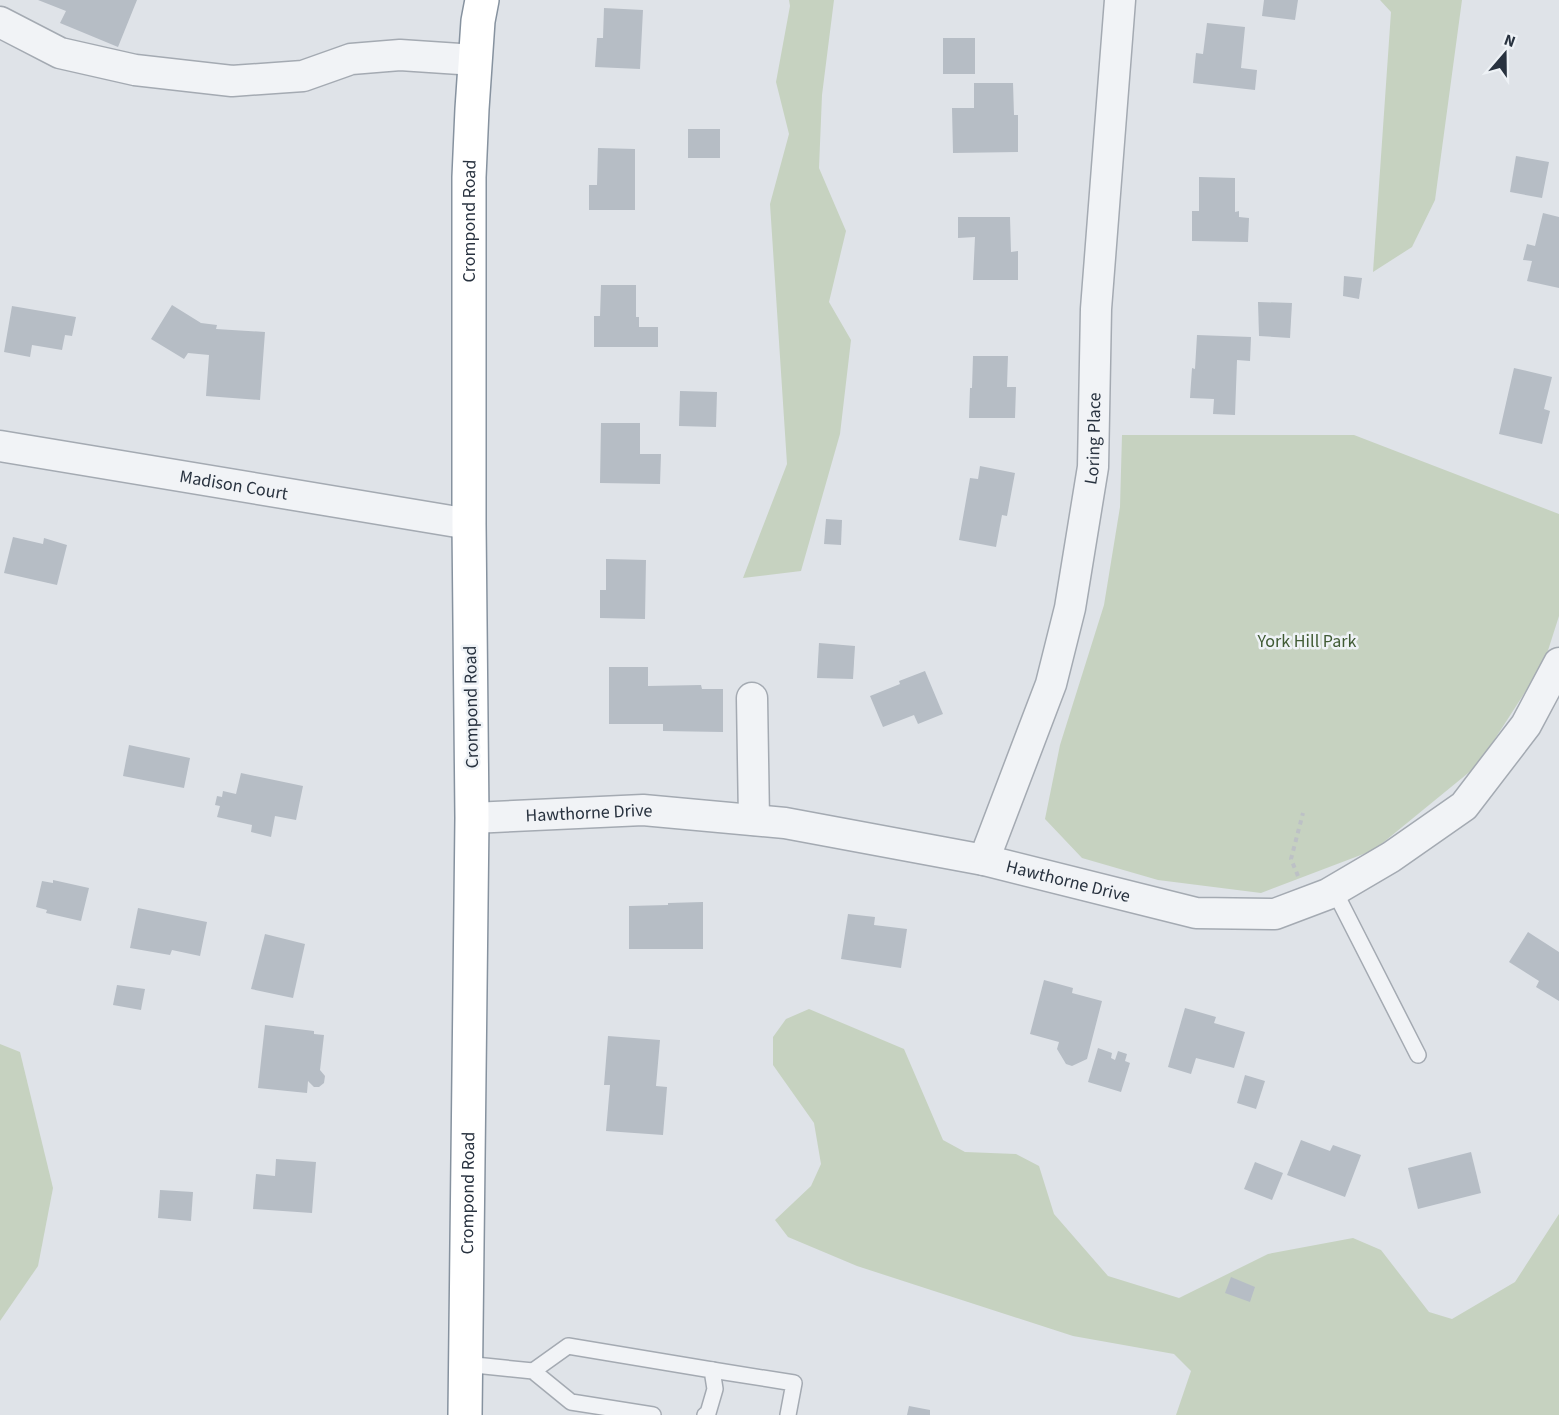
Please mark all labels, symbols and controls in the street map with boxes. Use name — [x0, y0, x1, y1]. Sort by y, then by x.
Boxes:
north arrow — [1475, 24, 1535, 84]
text: N — [1501, 29, 1519, 53]
street label: Crompond Road — [457, 159, 483, 283]
street label: Loring Place — [1078, 392, 1107, 486]
street label: Madison Court — [178, 464, 290, 507]
park label: York Hill Park — [1257, 629, 1357, 654]
street label: Crompond Road — [458, 645, 485, 769]
street label: Hawthorne Drive — [525, 798, 654, 828]
street label: Hawthorne Drive — [1003, 854, 1133, 909]
street label: Crompond Road — [455, 1131, 481, 1255]

